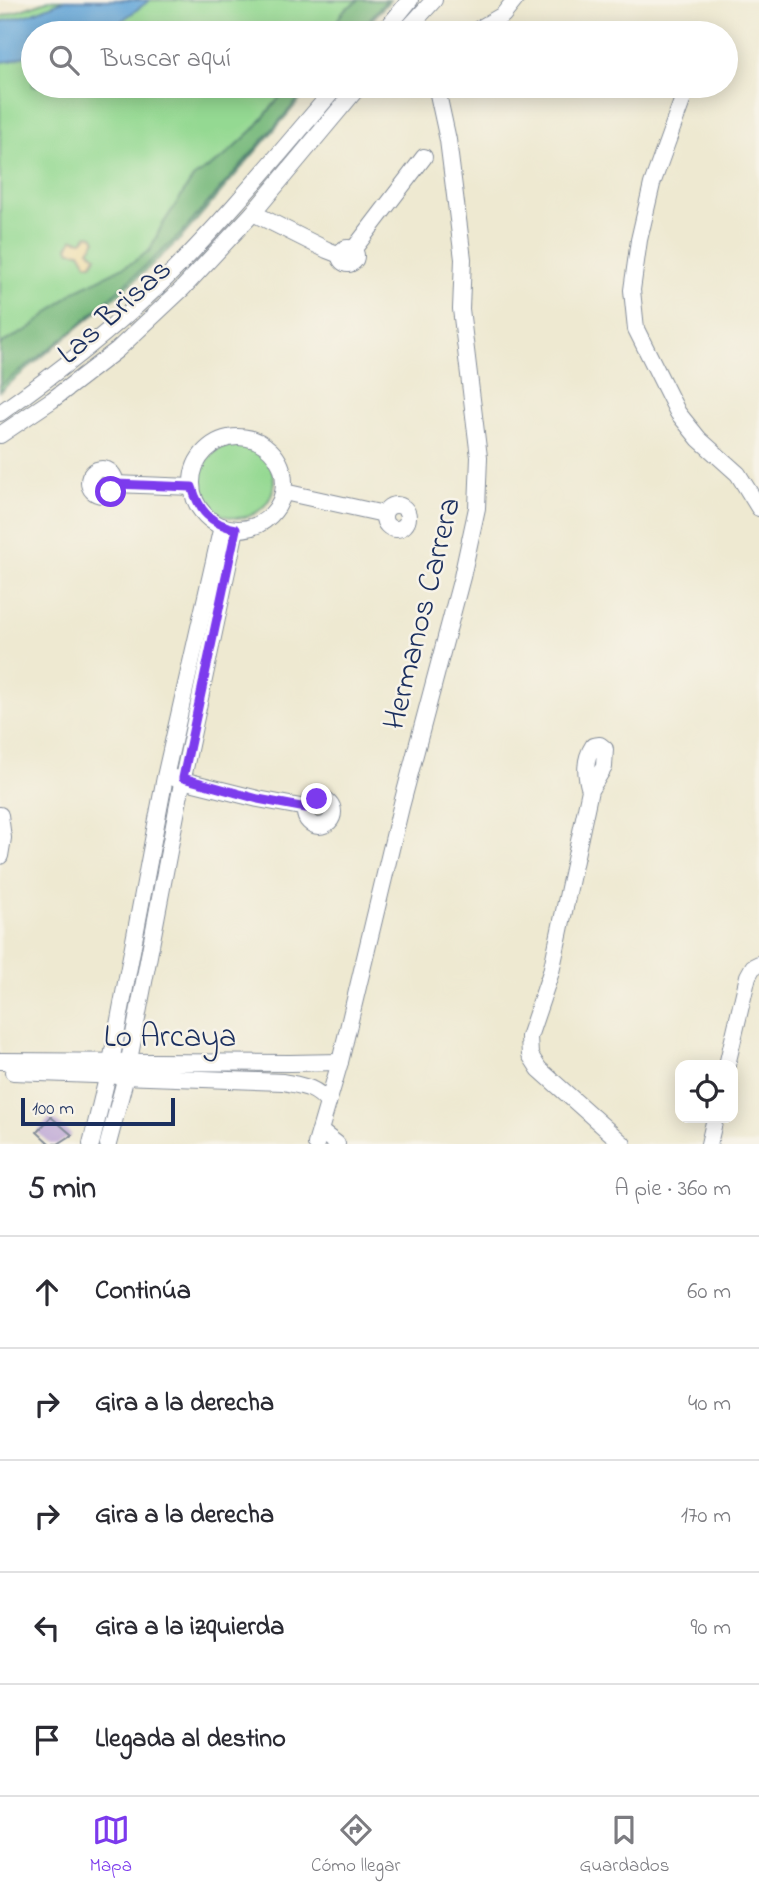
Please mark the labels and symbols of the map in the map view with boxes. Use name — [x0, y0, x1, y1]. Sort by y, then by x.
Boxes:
street label: Las Brisas — [47, 248, 183, 377]
route start — [95, 476, 126, 507]
street label: Hermanos Carrera — [372, 493, 475, 735]
route end — [301, 783, 332, 814]
street label: Lo Arcaya — [104, 1015, 236, 1062]
scale bar — [21, 1095, 175, 1127]

